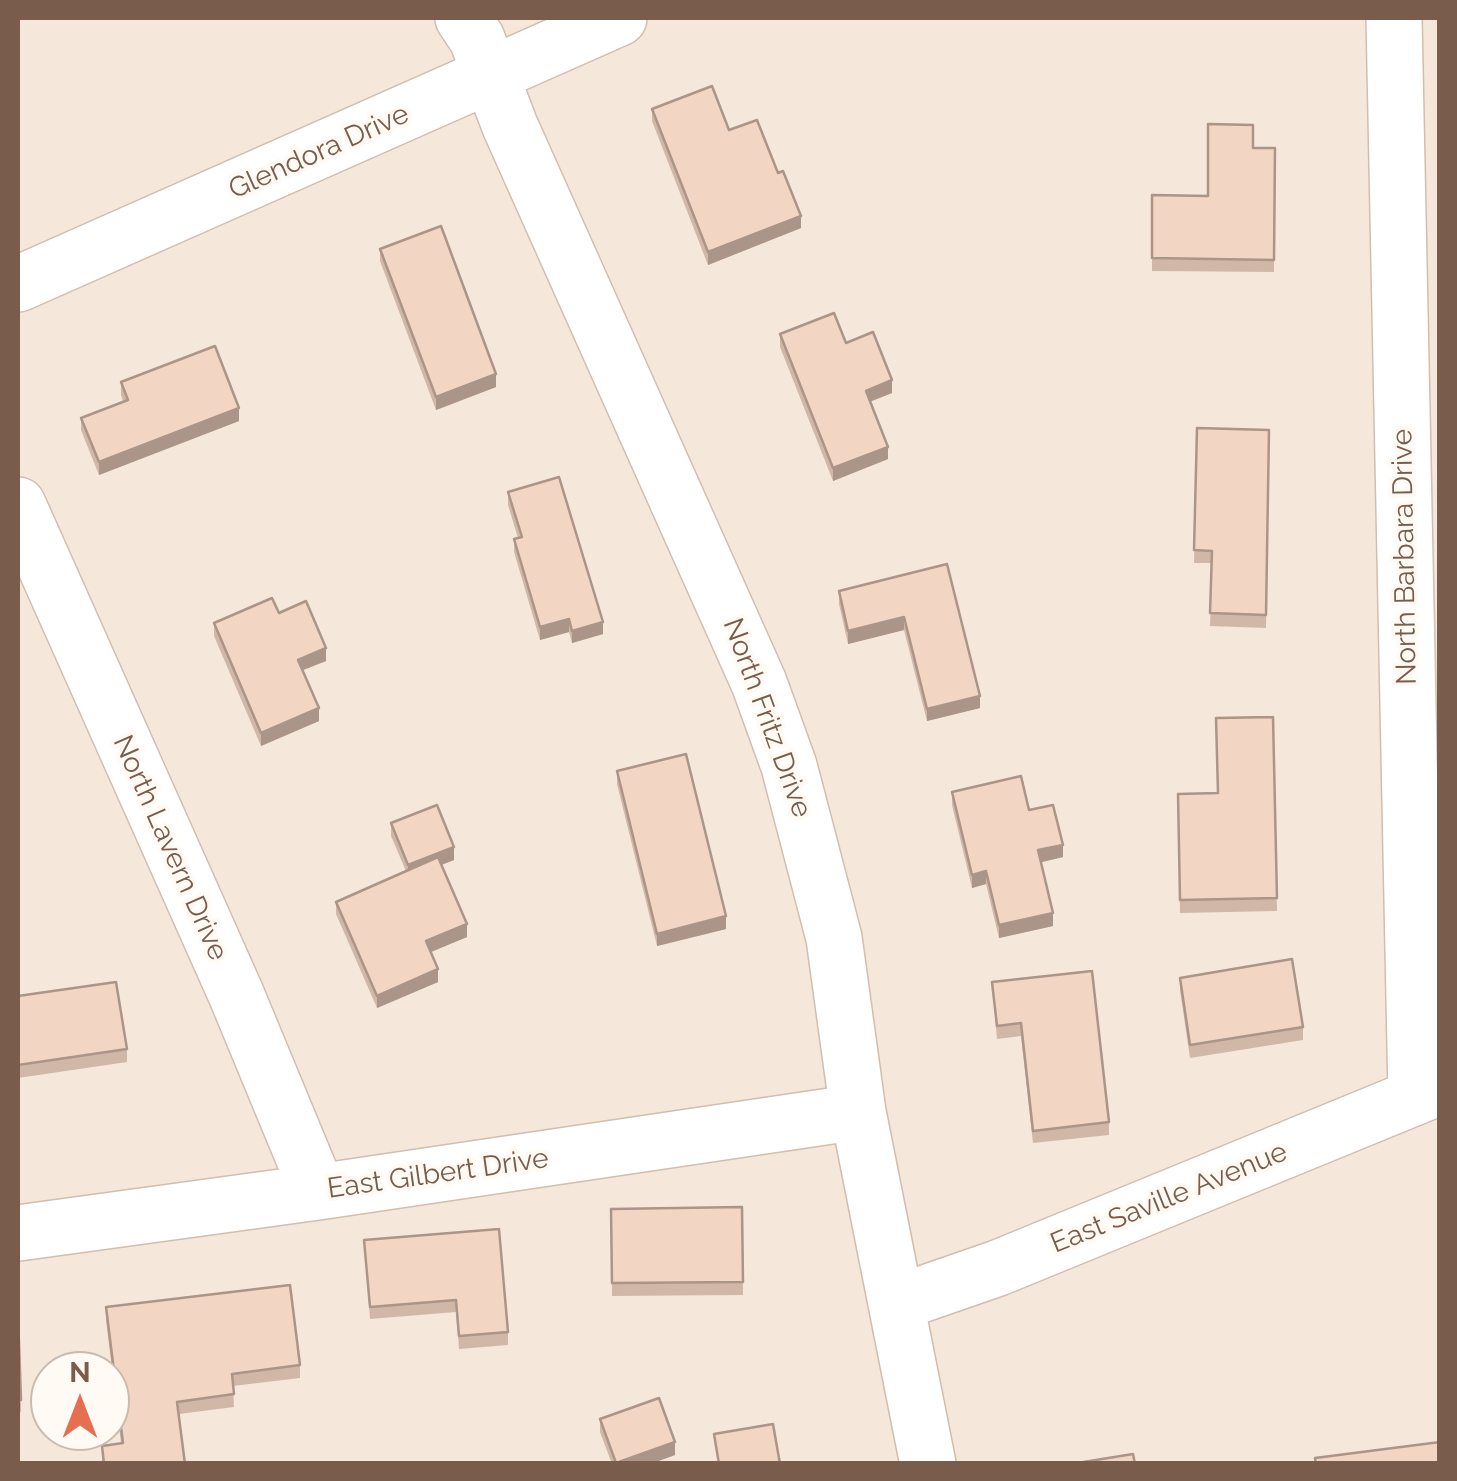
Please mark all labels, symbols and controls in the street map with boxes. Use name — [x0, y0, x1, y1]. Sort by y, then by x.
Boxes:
street label: Glendora Drive — [224, 97, 414, 207]
street label: North Barbara Drive — [1386, 429, 1424, 685]
street label: North Fritz Drive — [715, 614, 819, 822]
street label: North Lavern Drive — [105, 730, 235, 966]
street label: East Saville Avenue — [1046, 1135, 1292, 1261]
street label: East Gilbert Drive — [325, 1142, 551, 1206]
north arrow — [30, 1351, 130, 1451]
text: N — [69, 1356, 91, 1389]

